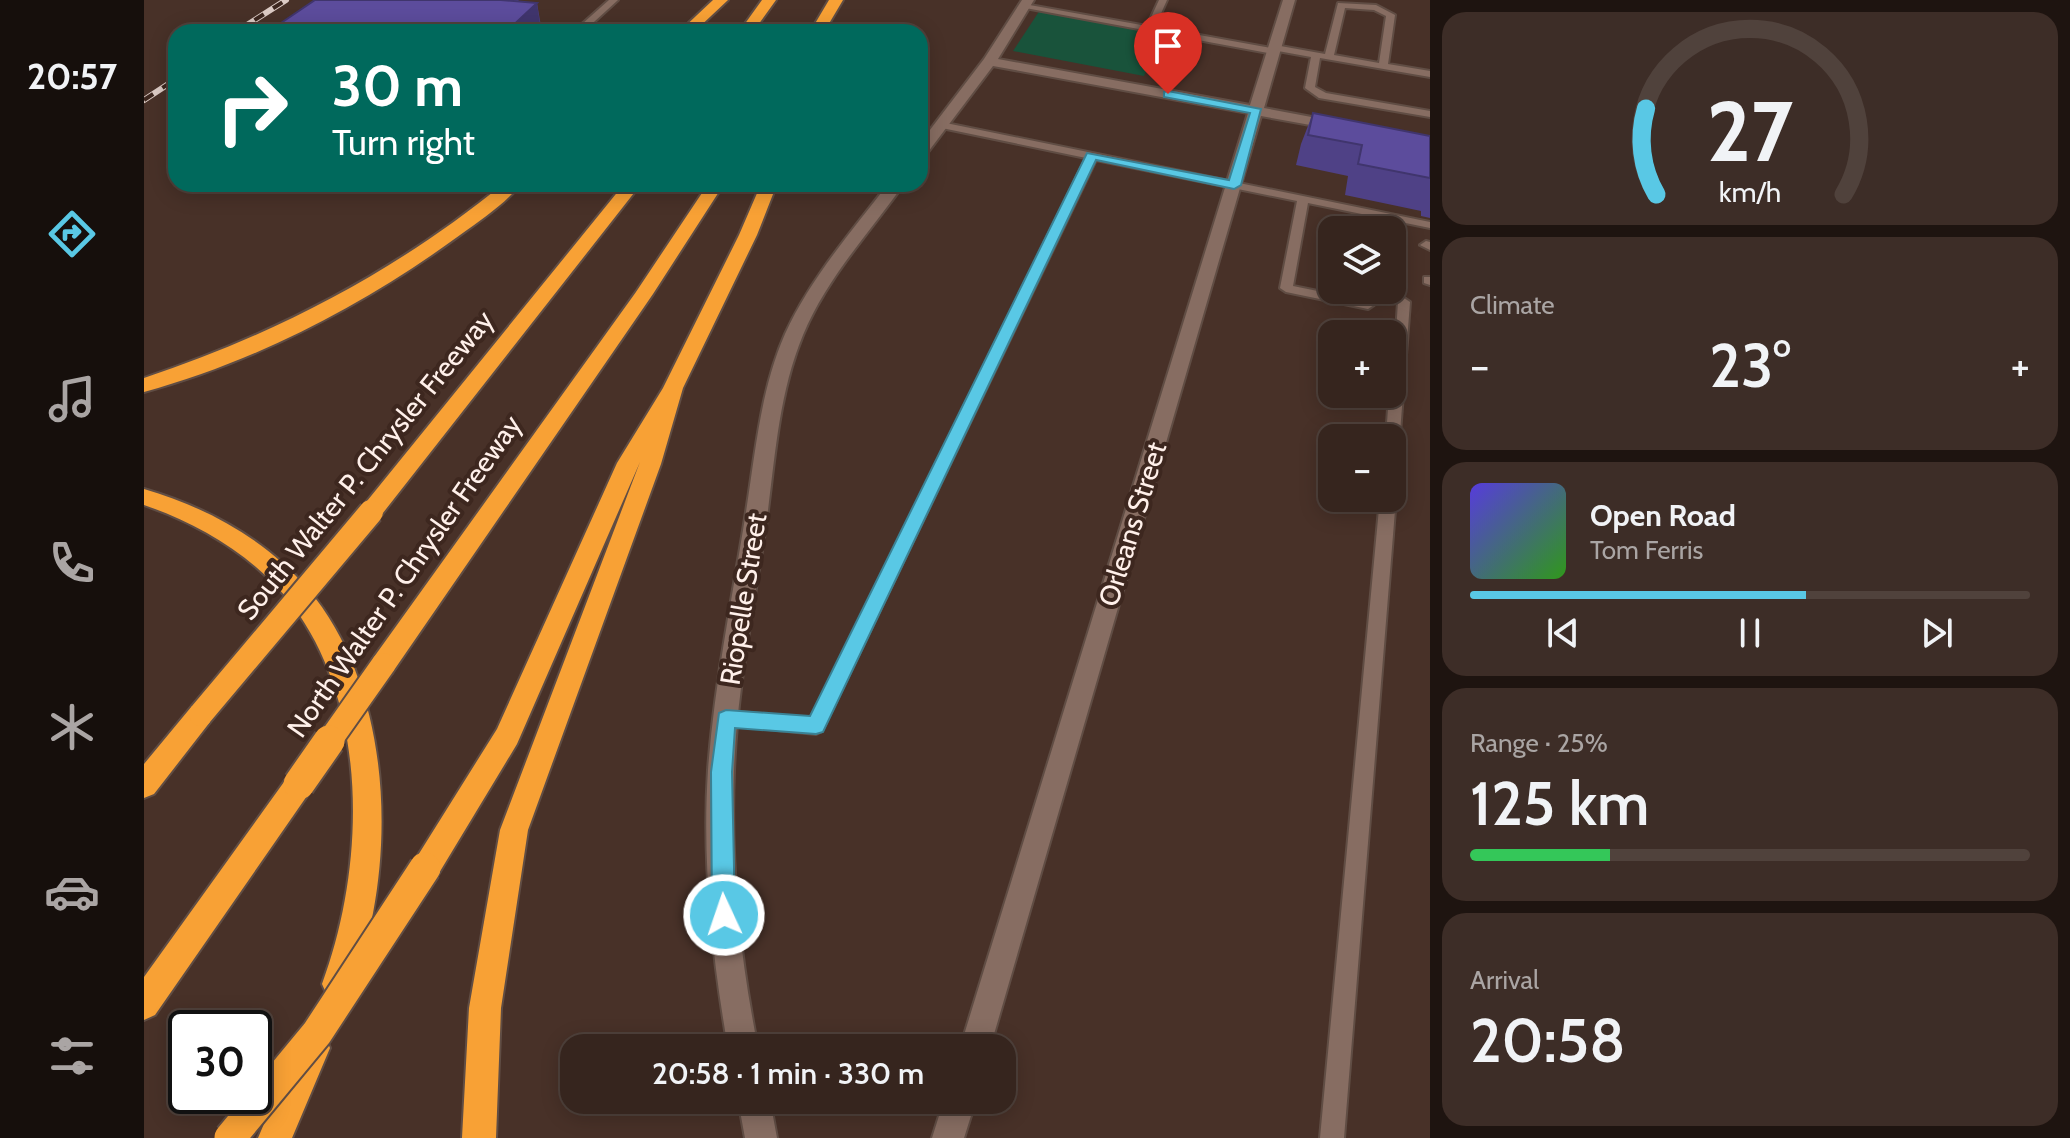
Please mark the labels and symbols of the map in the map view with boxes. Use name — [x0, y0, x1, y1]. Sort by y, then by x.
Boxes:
pin — [1134, 12, 1202, 94]
street label: South Walter P. Chrysler Freeway — [230, 304, 500, 626]
street label: North Walter P. Chrysler Freeway — [280, 409, 528, 743]
street label: Orleans Street — [1091, 438, 1173, 610]
street label: Riopelle Street — [713, 511, 773, 687]
position arrow — [682, 873, 766, 957]
speed limit sign: 30 — [168, 1010, 272, 1114]

